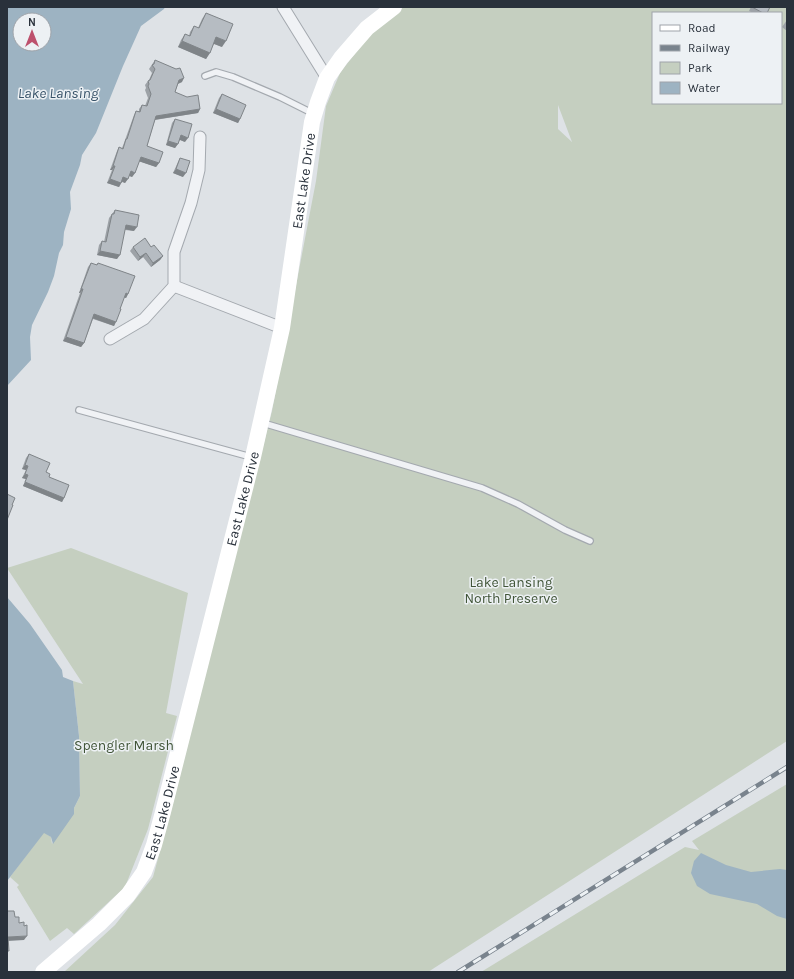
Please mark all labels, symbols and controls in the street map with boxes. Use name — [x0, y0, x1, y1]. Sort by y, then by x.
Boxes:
north arrow — [12, 12, 52, 52]
legend — [652, 12, 782, 104]
text: N — [28, 16, 36, 29]
text: Road — [688, 21, 716, 35]
text: Railway — [688, 41, 730, 55]
text: Park — [688, 61, 713, 75]
text: Water — [688, 81, 721, 95]
water label: Lake Lansing — [18, 84, 100, 102]
street label: East Lake Drive — [289, 132, 319, 230]
street label: East Lake Drive — [223, 450, 263, 548]
park label: Lake Lansing North Preserve — [464, 574, 558, 607]
park label: Spengler Marsh — [74, 737, 174, 754]
street label: East Lake Drive — [141, 764, 183, 862]

